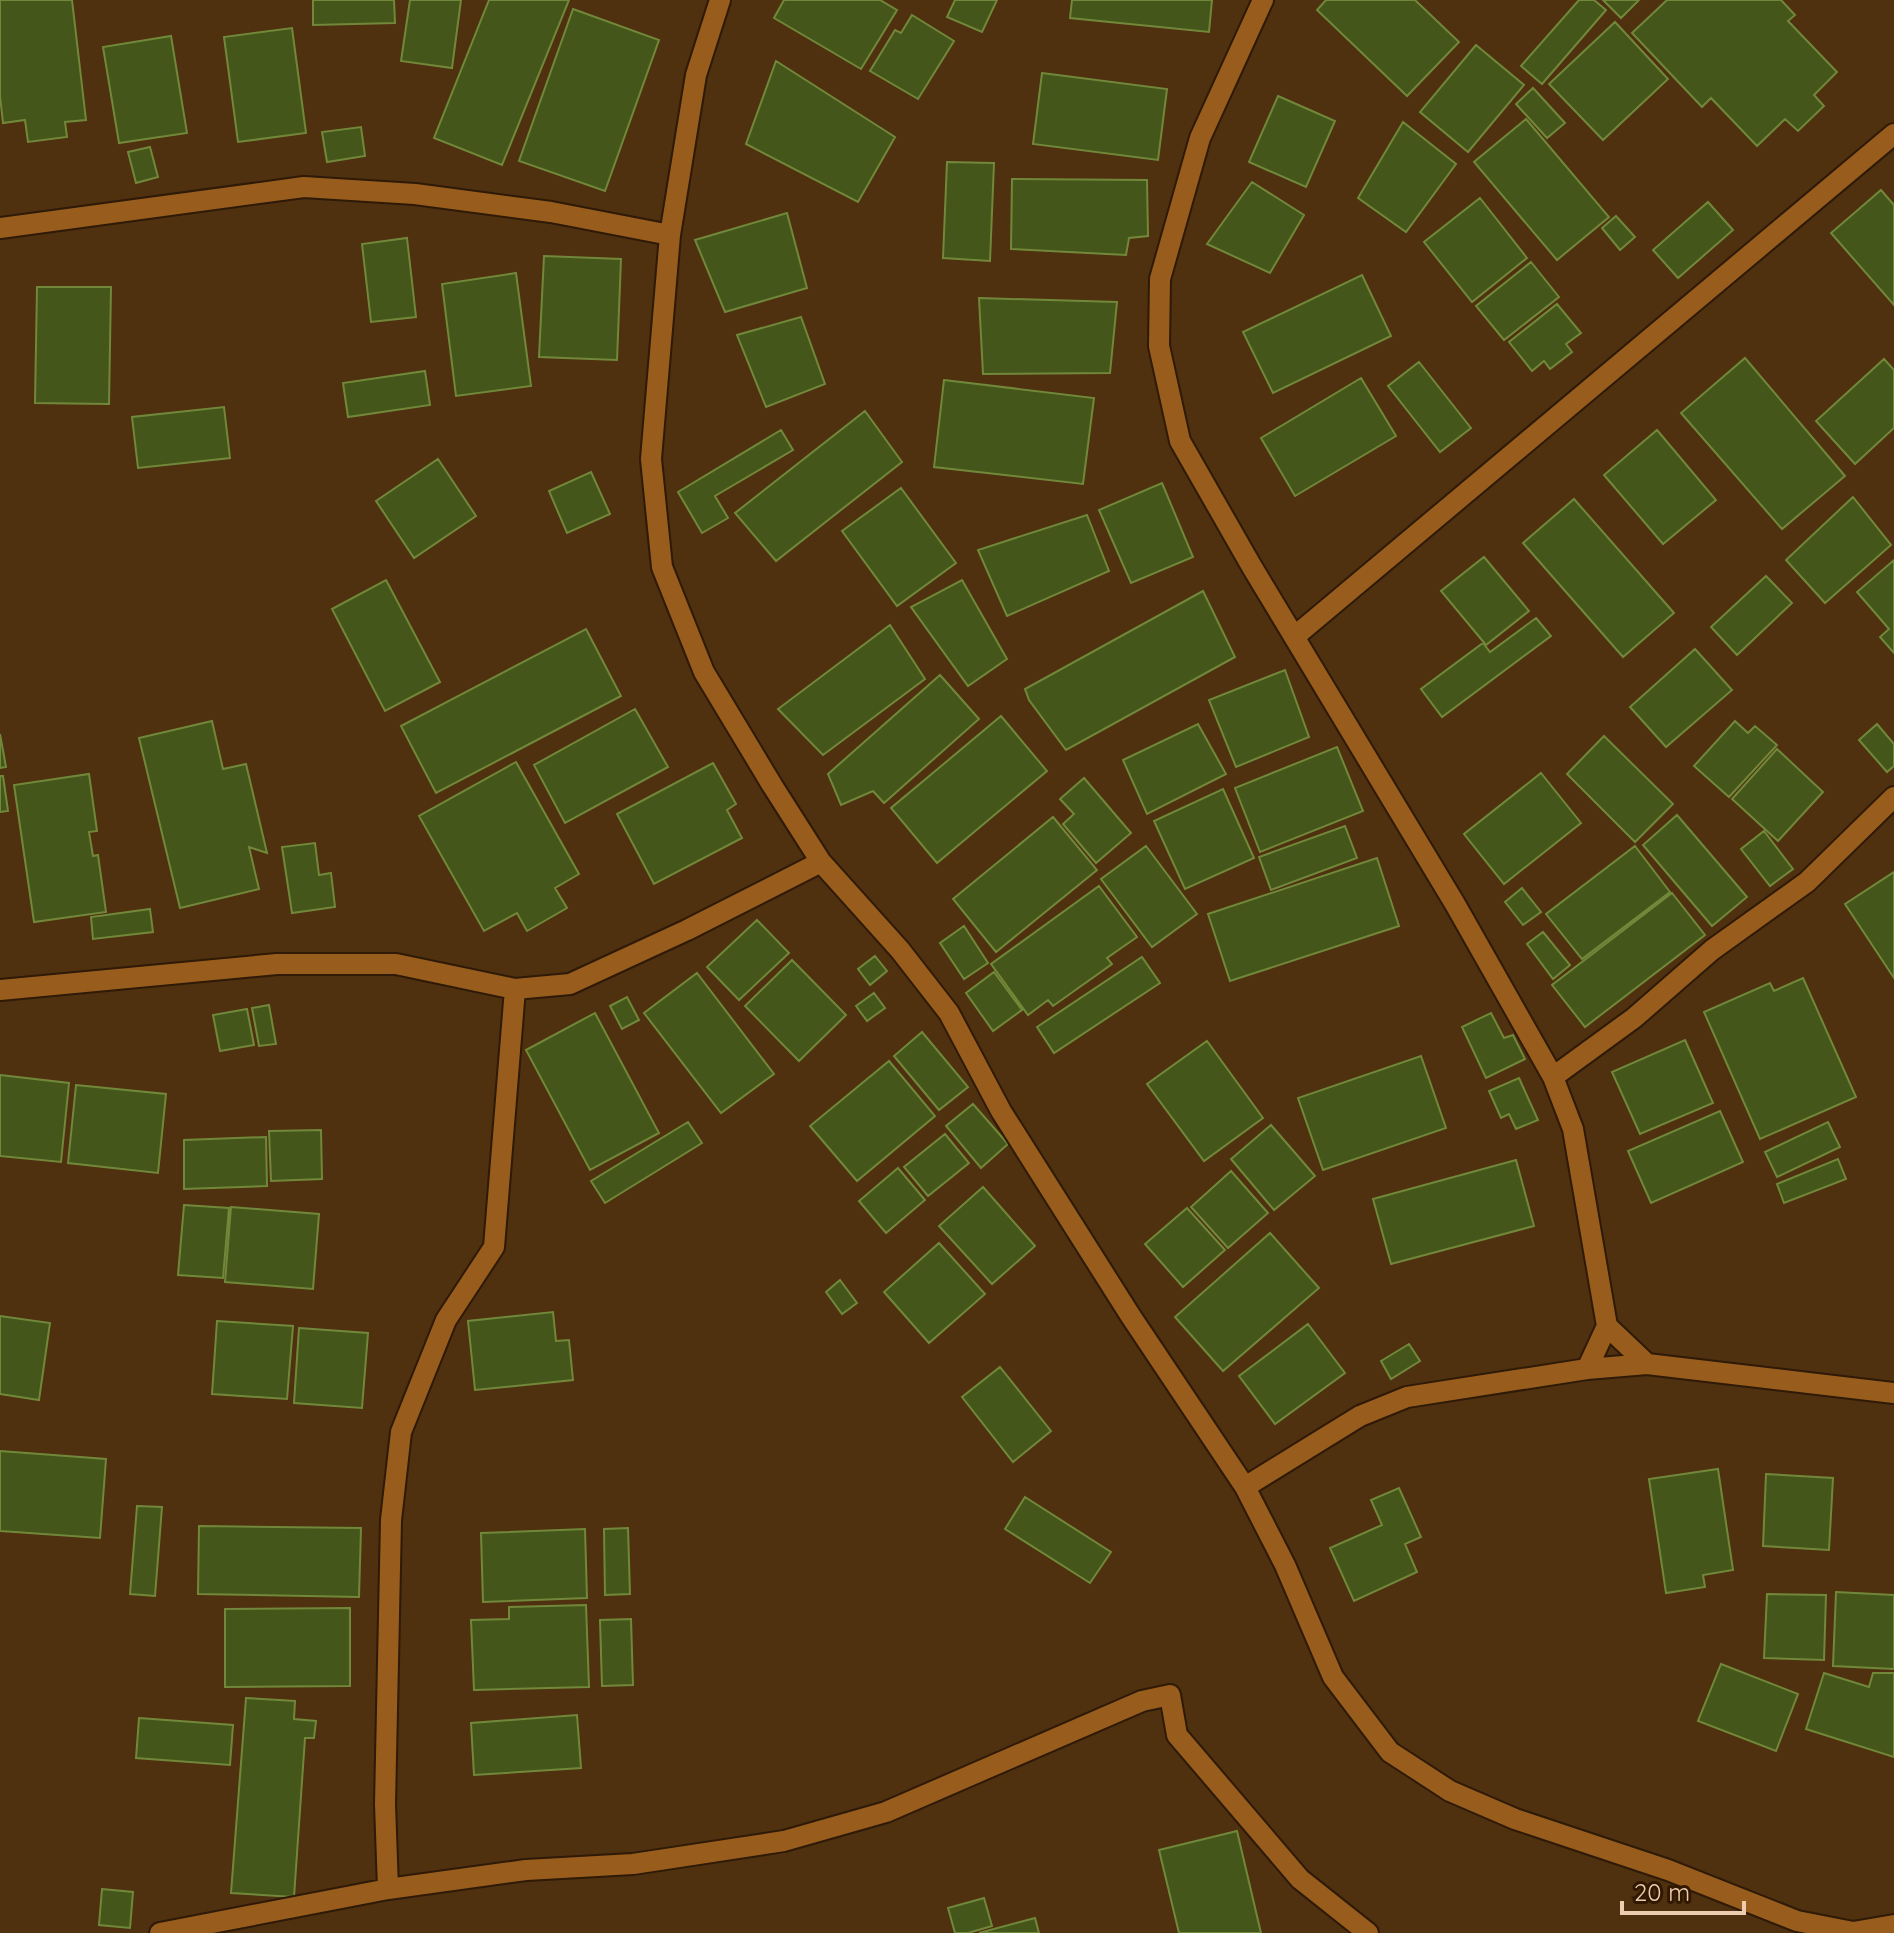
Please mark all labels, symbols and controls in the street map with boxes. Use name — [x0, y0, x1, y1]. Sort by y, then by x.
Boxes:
scale bar — [1622, 1865, 1744, 1915]
text: 20 m — [1634, 1877, 1690, 1907]

